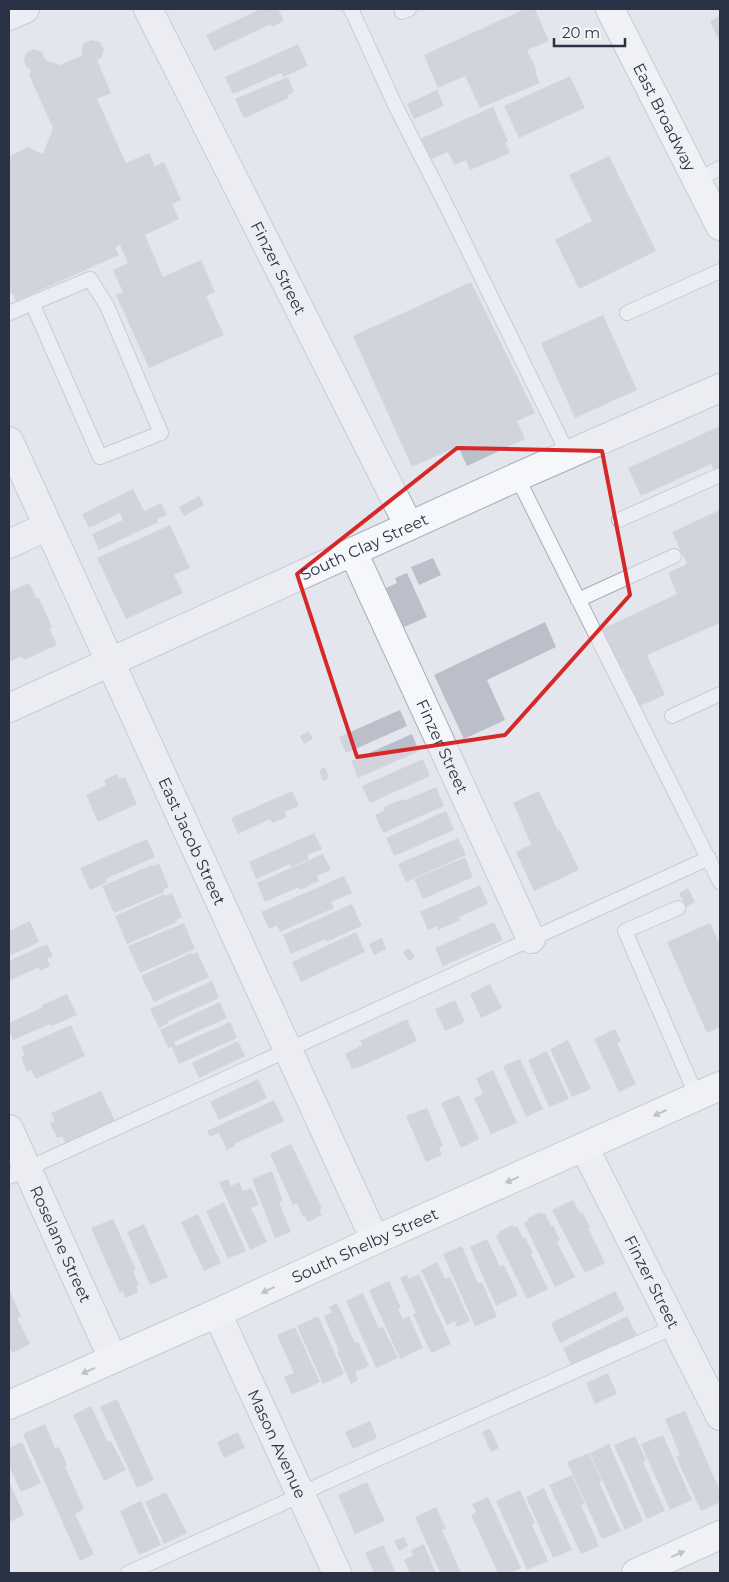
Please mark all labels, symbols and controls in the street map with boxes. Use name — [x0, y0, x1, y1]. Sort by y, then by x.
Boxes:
scale bar — [554, 15, 625, 47]
text: 20 m — [562, 23, 600, 42]
street label: East Broadway — [629, 60, 700, 174]
street label: Finzer Street — [247, 218, 310, 318]
street label: South Clay Street — [297, 509, 431, 584]
street label: Finzer Street — [412, 696, 473, 797]
street label: East Jacob Street — [155, 774, 230, 908]
one-way arrow — [653, 1110, 667, 1118]
one-way arrow — [505, 1176, 519, 1184]
street label: Roselane Street — [26, 1182, 96, 1306]
street label: South Shelby Street — [289, 1203, 441, 1287]
street label: Finzer Street — [621, 1232, 684, 1332]
one-way arrow — [261, 1286, 275, 1294]
one-way arrow — [81, 1367, 95, 1375]
street label: Mason Avenue — [244, 1386, 311, 1501]
one-way arrow — [671, 1550, 685, 1558]

